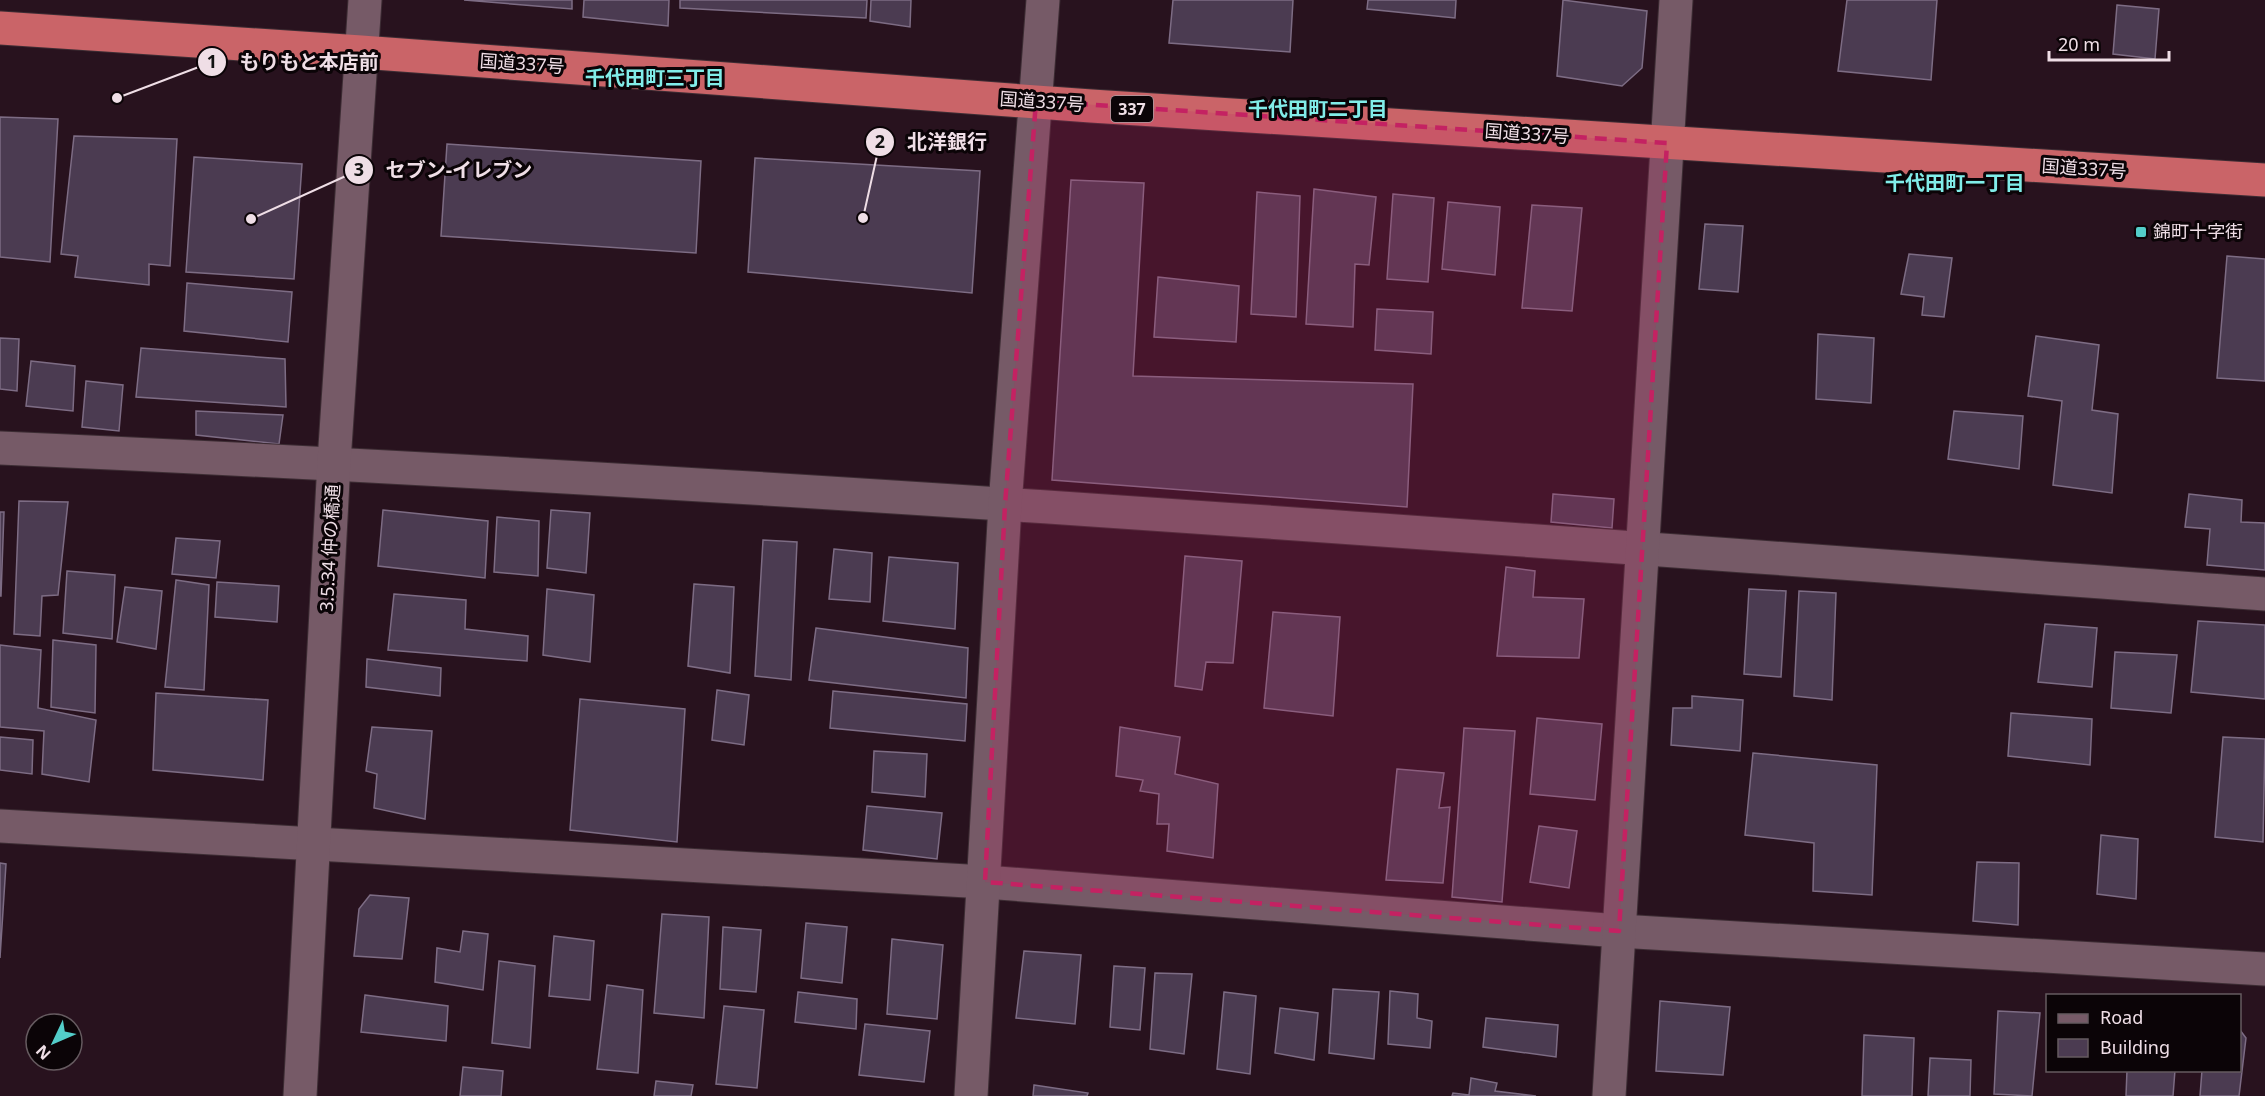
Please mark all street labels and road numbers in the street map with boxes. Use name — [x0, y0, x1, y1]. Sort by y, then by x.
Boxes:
street label: 国道337号 — [479, 48, 565, 78]
street label: 国道337号 — [999, 86, 1085, 116]
road number: 337 — [1111, 96, 1153, 122]
street label: 国道337号 — [1484, 118, 1570, 148]
street label: 国道337号 — [2041, 153, 2127, 183]
street label: 3.5.34 仲の橋通 — [314, 484, 344, 612]

